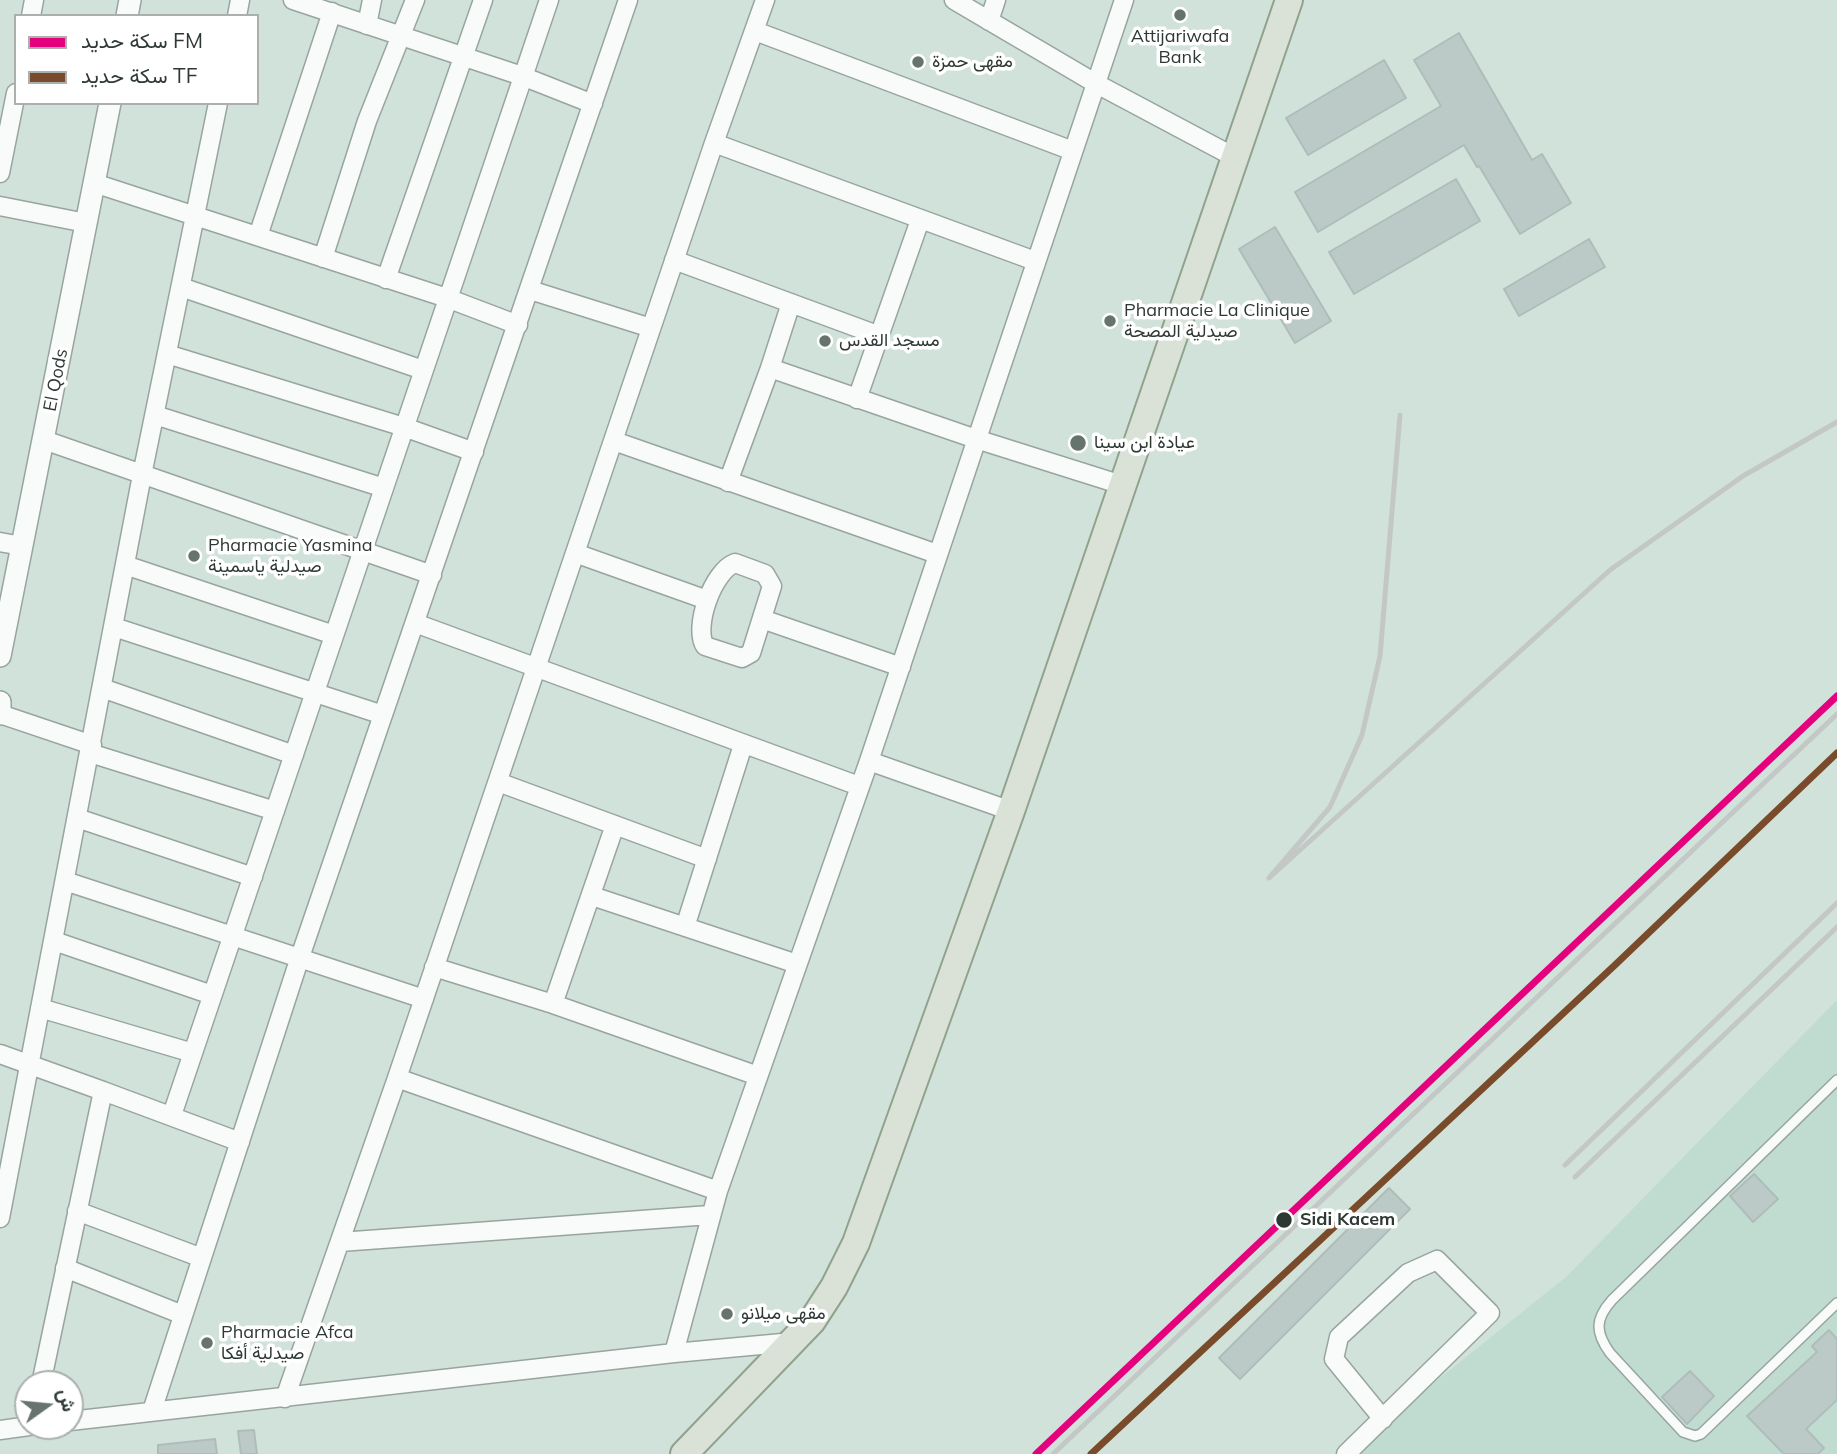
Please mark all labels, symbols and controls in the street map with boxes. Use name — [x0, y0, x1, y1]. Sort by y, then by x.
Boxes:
marker: Attijariwafa Bank — [1172, 7, 1188, 23]
legend — [14, 14, 259, 105]
place label: Attijariwafa Bank — [1131, 26, 1229, 68]
text: سكة حديد FM — [81, 27, 203, 53]
place label: مقهى حمزة — [932, 51, 1013, 73]
marker: مقهى حمزة — [910, 54, 926, 70]
text: سكة حديد TF — [81, 62, 198, 88]
place label: Pharmacie La Clinique صيدلية المصحة — [1124, 300, 1310, 342]
marker: Pharmacie La Clinique صيدلية المصحة — [1102, 313, 1118, 329]
place label: مسجد القدس — [839, 330, 939, 352]
marker: مسجد القدس — [817, 333, 833, 349]
street label: El Qods — [39, 347, 73, 413]
place label: عيادة ابن سينا — [1094, 432, 1195, 454]
marker: عيادة ابن سينا — [1068, 433, 1088, 453]
place label: Pharmacie Yasmina صيدلية ياسمينة — [208, 535, 373, 578]
marker: Pharmacie Yasmina صيدلية ياسمينة — [186, 548, 202, 564]
place label: Sidi Kacem — [1300, 1209, 1395, 1231]
marker: Sidi Kacem — [1274, 1210, 1294, 1230]
place label: مقهى ميلانو — [741, 1303, 826, 1325]
marker: مقهى ميلانو — [719, 1306, 735, 1322]
place label: Pharmacie Afca صيدلية أفكا — [221, 1322, 353, 1364]
marker: Pharmacie Afca صيدلية أفكا — [199, 1335, 215, 1351]
north arrow — [14, 1370, 84, 1440]
text: ش — [53, 1386, 82, 1414]

